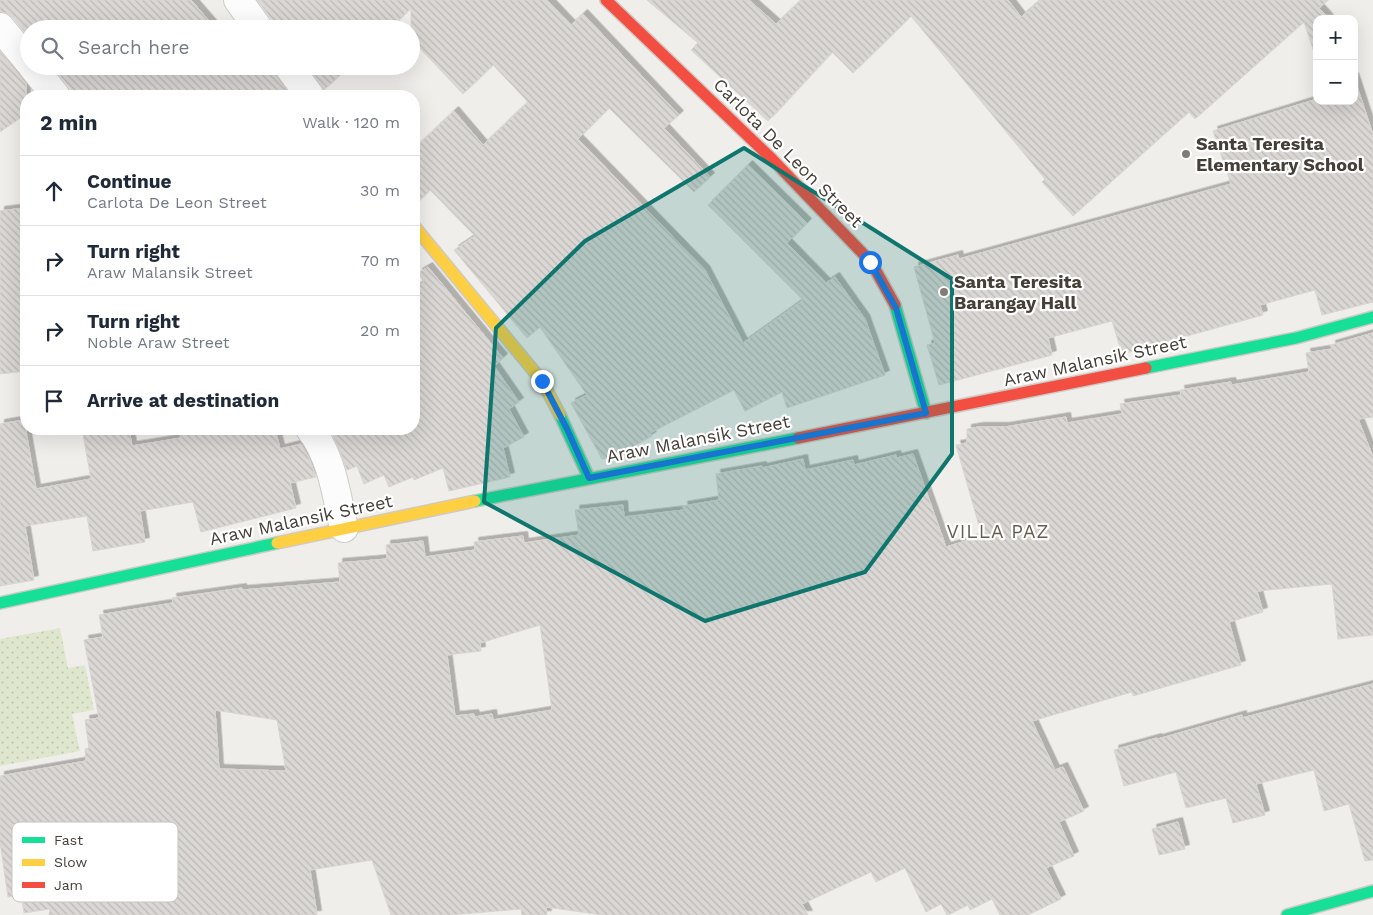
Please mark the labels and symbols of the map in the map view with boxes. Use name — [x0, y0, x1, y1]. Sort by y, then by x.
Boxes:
street label: Carlota De Leon Street — [709, 74, 868, 232]
place label: Santa Teresita Elementary School — [1196, 133, 1364, 175]
marker: Santa Teresita Elementary School — [1180, 148, 1192, 160]
route start — [859, 251, 882, 274]
place label: Santa Teresita Barangay Hall — [954, 271, 1083, 313]
marker: Santa Teresita Barangay Hall — [938, 286, 950, 298]
street label: Araw Malansik Street — [1002, 331, 1189, 390]
route end — [531, 370, 554, 393]
street label: Araw Malansik Street — [604, 410, 792, 467]
street label: Araw Malansik Street — [208, 490, 395, 549]
district label: VILLA PAZ — [946, 520, 1050, 543]
legend — [12, 822, 178, 902]
text: Fast — [54, 832, 83, 848]
text: Slow — [54, 854, 87, 870]
text: Jam — [54, 877, 83, 893]

